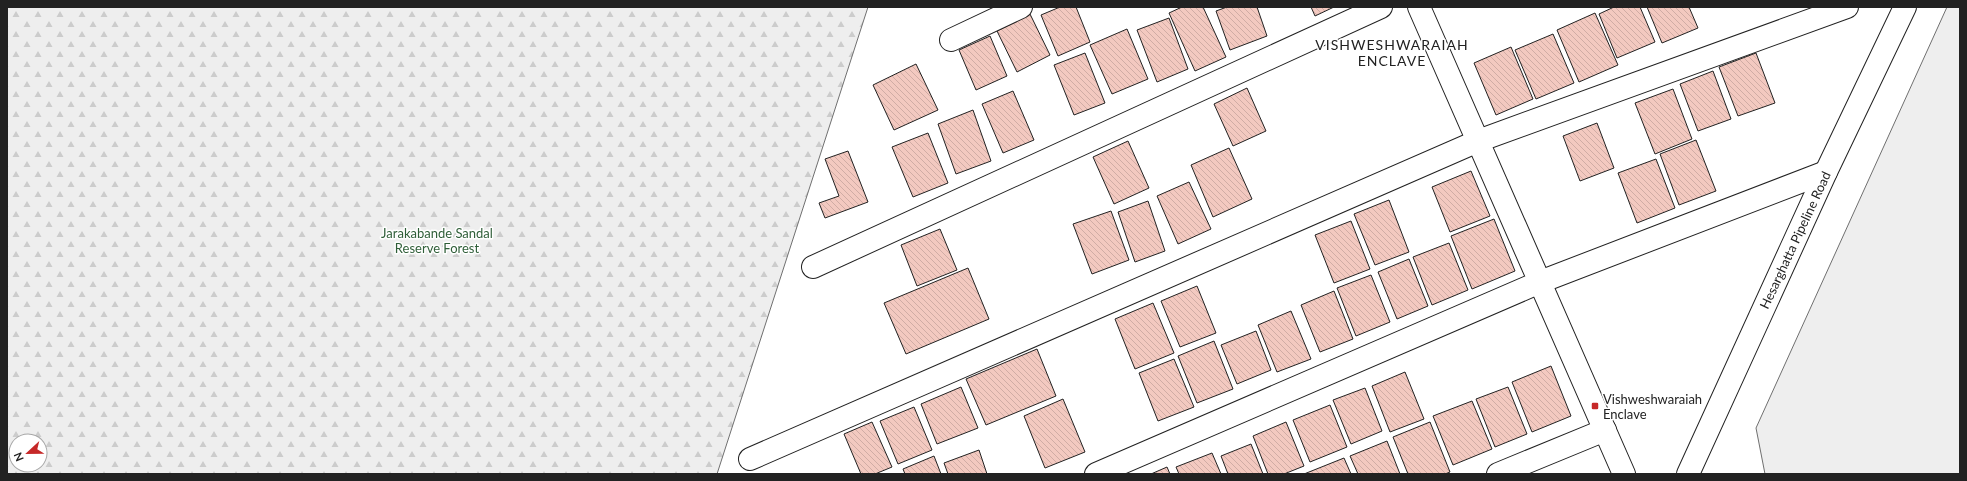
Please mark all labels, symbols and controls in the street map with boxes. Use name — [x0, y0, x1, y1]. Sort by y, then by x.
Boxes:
district label: VISHWESHWARAIAH ENCLAVE — [1315, 36, 1469, 69]
street label: Hesarghatta Pipeline Road — [1756, 169, 1834, 311]
park label: Jarakabande Sandal Reserve Forest — [381, 225, 493, 256]
place label: Vishweshwaraiah Enclave — [1603, 391, 1702, 422]
marker: Vishweshwaraiah Enclave — [1590, 401, 1600, 411]
north arrow — [8, 433, 48, 473]
text: N — [11, 451, 26, 463]

